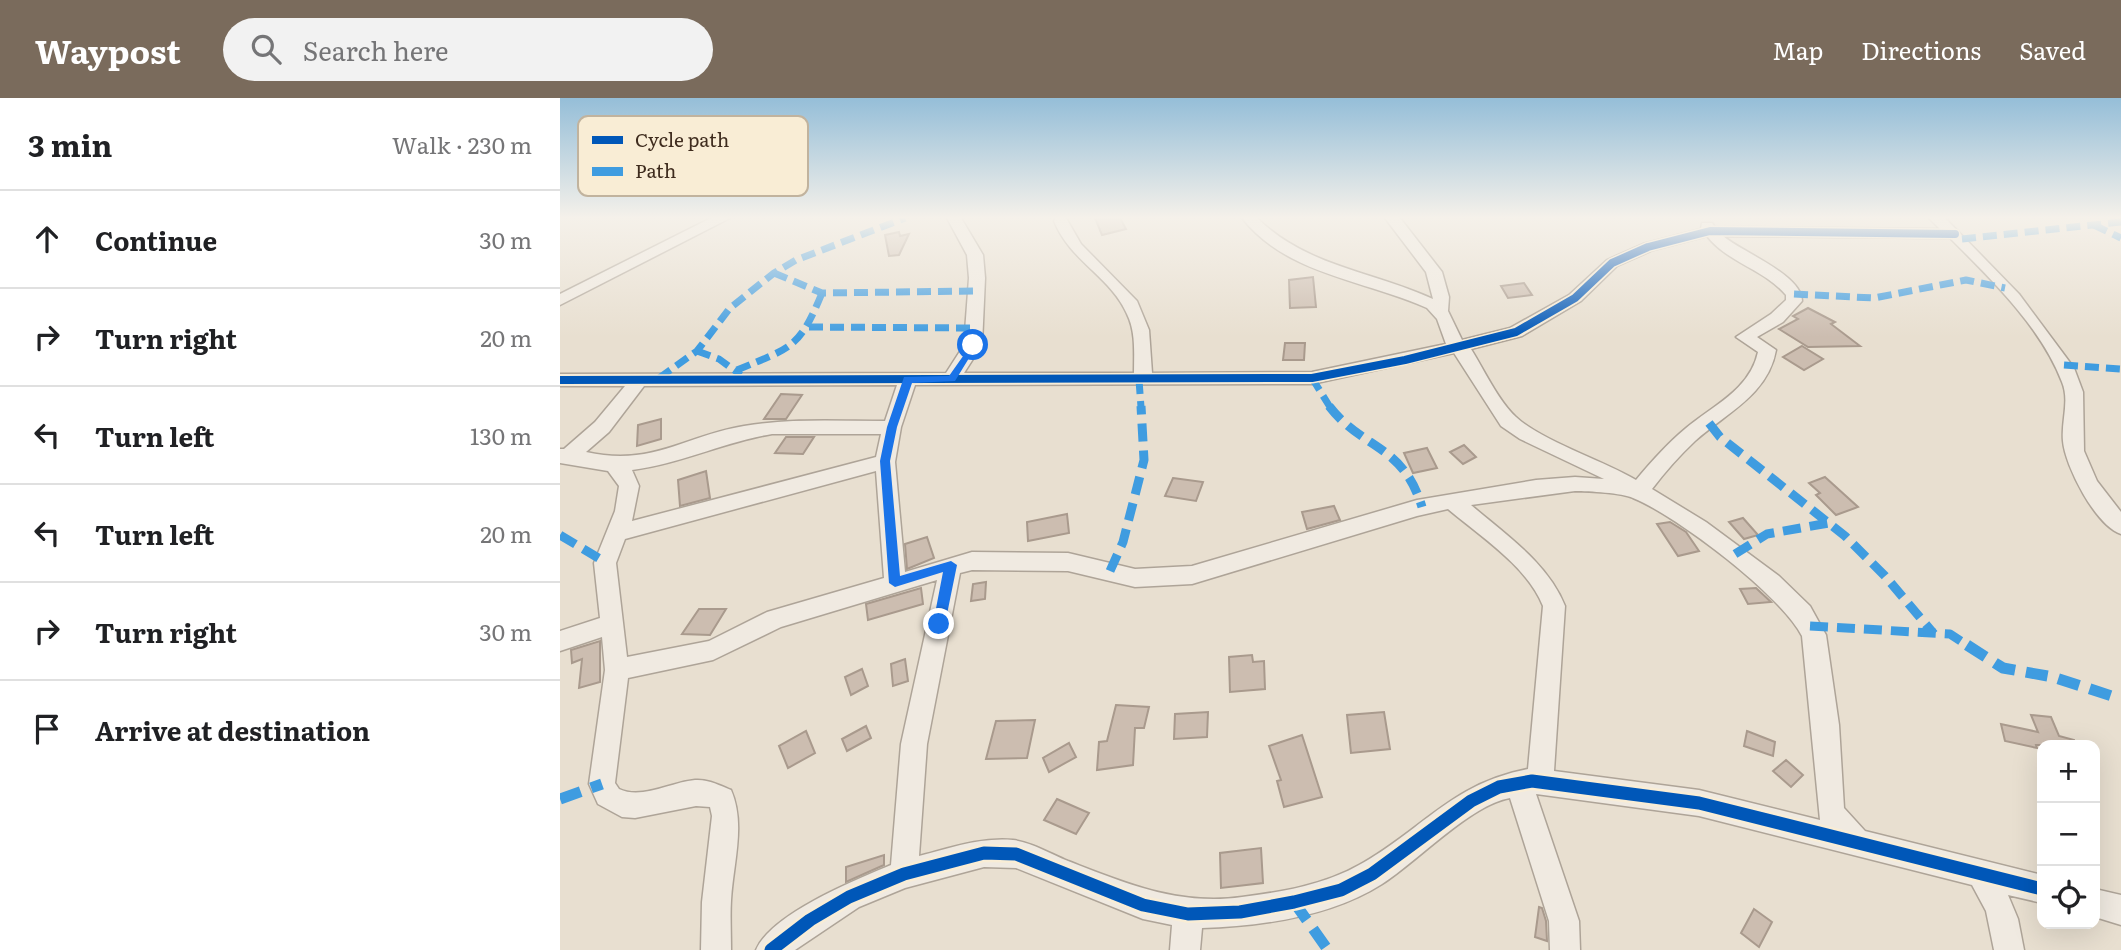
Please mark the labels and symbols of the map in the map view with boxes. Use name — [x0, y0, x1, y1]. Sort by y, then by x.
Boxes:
legend — [578, 116, 808, 196]
text: Cycle path — [635, 125, 729, 153]
text: Path — [635, 156, 676, 184]
route start — [957, 329, 988, 360]
route end — [923, 608, 954, 639]

